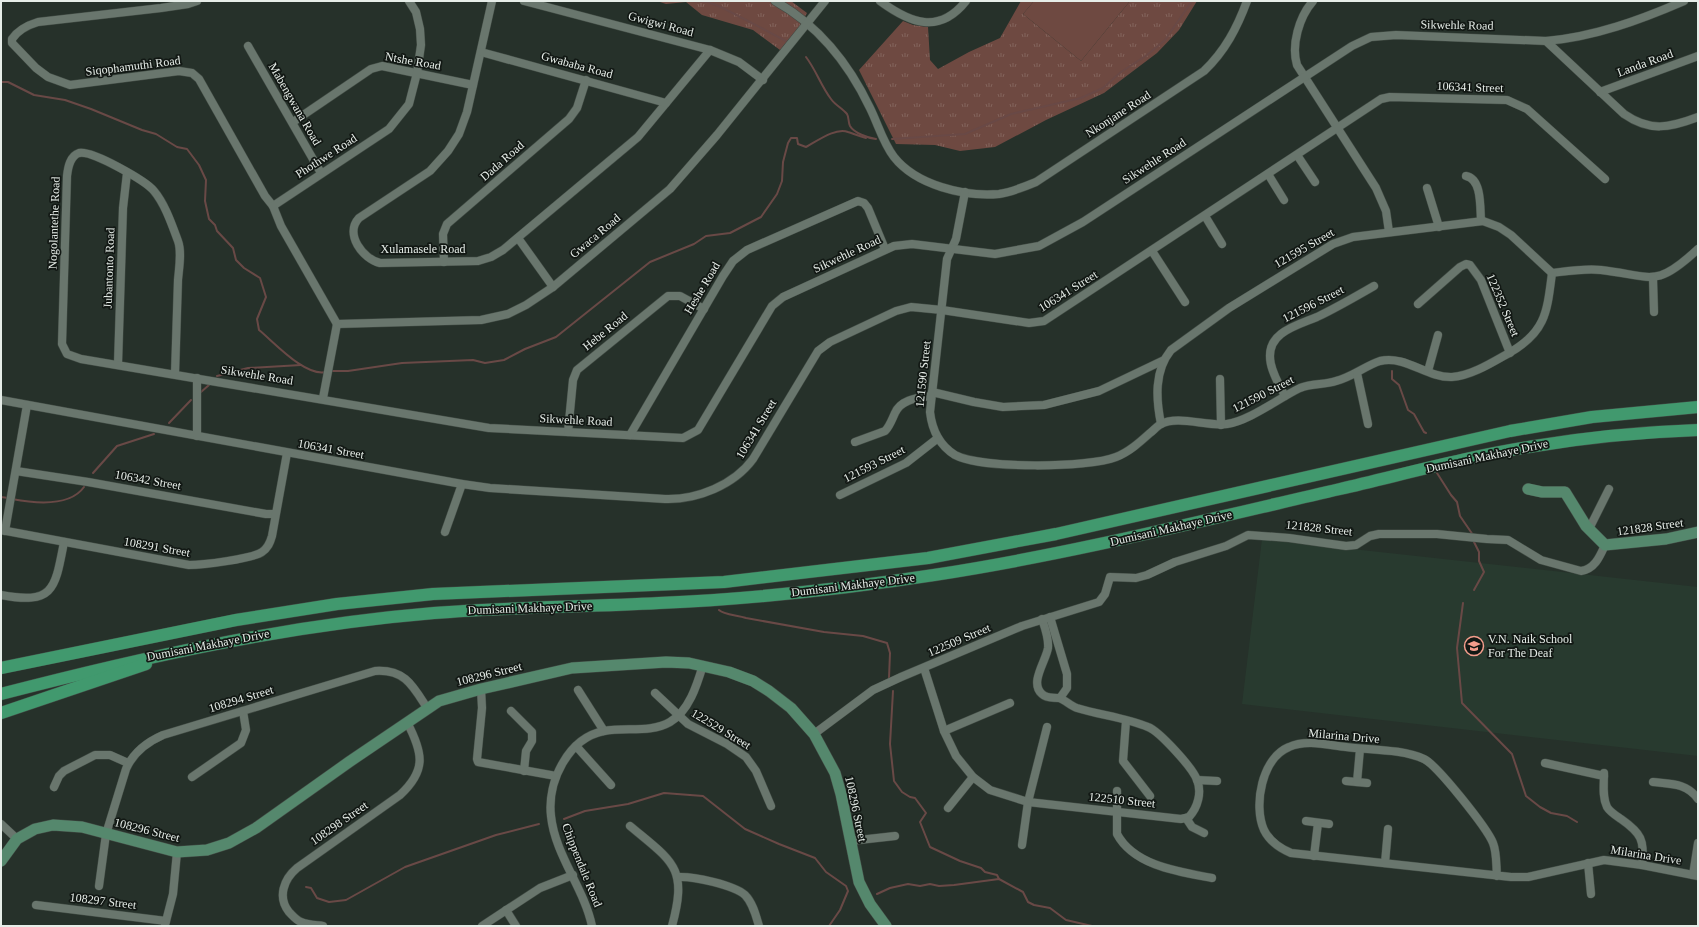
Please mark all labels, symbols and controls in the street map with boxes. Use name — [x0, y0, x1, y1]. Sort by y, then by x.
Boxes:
street label: Gwigwi Road — [627, 9, 695, 39]
street label: Sikwehle Road — [1420, 17, 1494, 33]
street label: Landa Road — [1615, 46, 1675, 80]
street label: Ntshe Road — [384, 49, 442, 73]
street label: Gwababa Road — [540, 49, 614, 81]
street label: Siqophamuthi Road — [85, 53, 181, 79]
street label: Mabengwana Road — [266, 60, 324, 148]
street label: 106341 Street — [1436, 79, 1504, 95]
street label: Nkonjane Road — [1083, 88, 1153, 140]
street label: Phothwe Road — [293, 131, 359, 181]
street label: Sikwehle Road — [1120, 135, 1188, 187]
street label: Dada Road — [477, 138, 527, 184]
street label: Nogolantethe Road — [45, 176, 63, 270]
street label: Gwaca Road — [567, 211, 623, 261]
street label: 121595 Street — [1271, 225, 1337, 271]
street label: Jubantonto Road — [101, 227, 117, 309]
street label: Sikwehle Road — [811, 232, 883, 276]
street label: Xulamasele Road — [381, 242, 465, 256]
street label: Heshe Road — [681, 259, 723, 317]
street label: 106341 Street — [1036, 267, 1101, 315]
street label: 122352 Street — [1483, 271, 1523, 339]
street label: 121596 Street — [1280, 282, 1347, 325]
street label: Hebe Road — [580, 309, 630, 353]
street label: 121590 Street — [913, 339, 934, 408]
street label: Sikwehle Road — [220, 362, 294, 388]
street label: 121590 Street — [1230, 372, 1297, 415]
street label: 106341 Street — [733, 396, 780, 461]
street label: Sikwehle Road — [539, 411, 613, 429]
street label: 106341 Street — [297, 436, 366, 462]
street label: Dumisani Makhaye Drive — [1425, 436, 1549, 476]
street label: 121593 Street — [841, 442, 908, 485]
street label: 106342 Street — [114, 467, 183, 493]
street label: Dumisani Makhaye Drive — [1109, 507, 1233, 549]
street label: 121828 Street — [1616, 515, 1685, 539]
street label: 121828 Street — [1285, 518, 1354, 539]
street label: 108291 Street — [123, 534, 192, 560]
street label: Dumisani Makhaye Drive — [790, 570, 916, 600]
street label: Dumisani Makhaye Drive — [467, 599, 593, 617]
street label: 122509 Street — [925, 620, 993, 660]
street label: Dumisani Makhaye Drive — [145, 626, 271, 664]
place label: V.N. Naik School For The Deaf — [1488, 632, 1573, 660]
school or university icon: V.N. Naik School For The Deaf — [1463, 635, 1485, 657]
street label: 108296 Street — [455, 659, 524, 689]
street label: 108294 Street — [207, 682, 276, 715]
street label: 122529 Street — [689, 706, 754, 753]
street label: Milarina Drive — [1308, 726, 1380, 746]
street label: 108296 Street — [842, 775, 870, 844]
street label: 122510 Street — [1088, 790, 1157, 811]
street label: 108298 Street — [308, 798, 371, 848]
street label: 108296 Street — [113, 815, 182, 845]
street label: Chippendale Road — [559, 821, 605, 909]
street label: Milarina Drive — [1610, 842, 1682, 868]
street label: 108297 Street — [69, 890, 138, 912]

